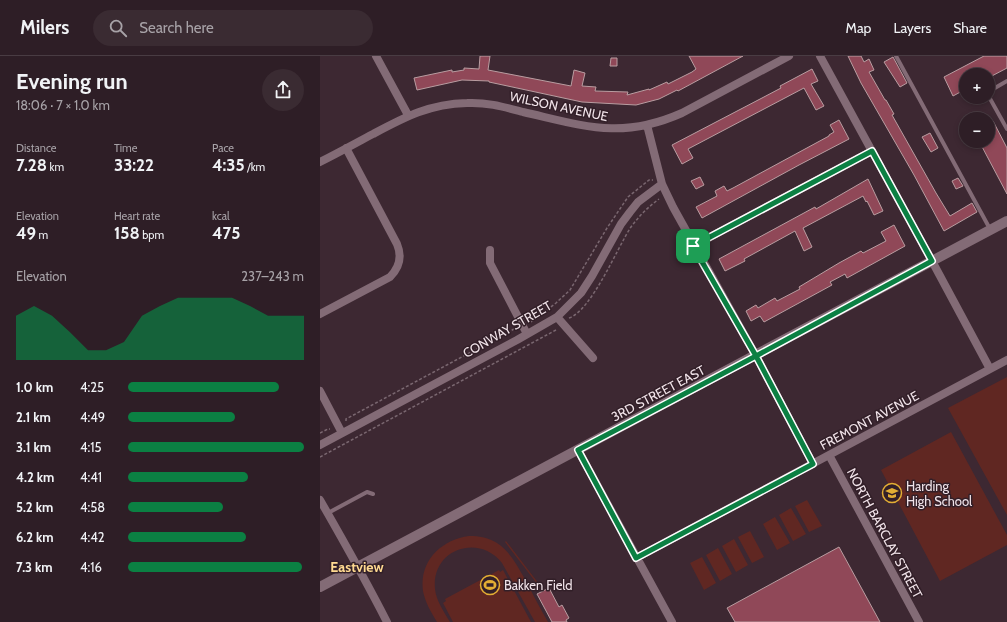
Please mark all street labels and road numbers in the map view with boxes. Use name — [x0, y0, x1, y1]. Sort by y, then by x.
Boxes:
street label: WILSON AVENUE — [508, 88, 610, 124]
street label: CONWAY STREET — [460, 297, 554, 361]
street label: 3RD STREET EAST — [609, 362, 708, 424]
street label: FREMONT AVENUE — [817, 387, 921, 453]
street label: NORTH BARCLAY STREET — [844, 465, 926, 601]

